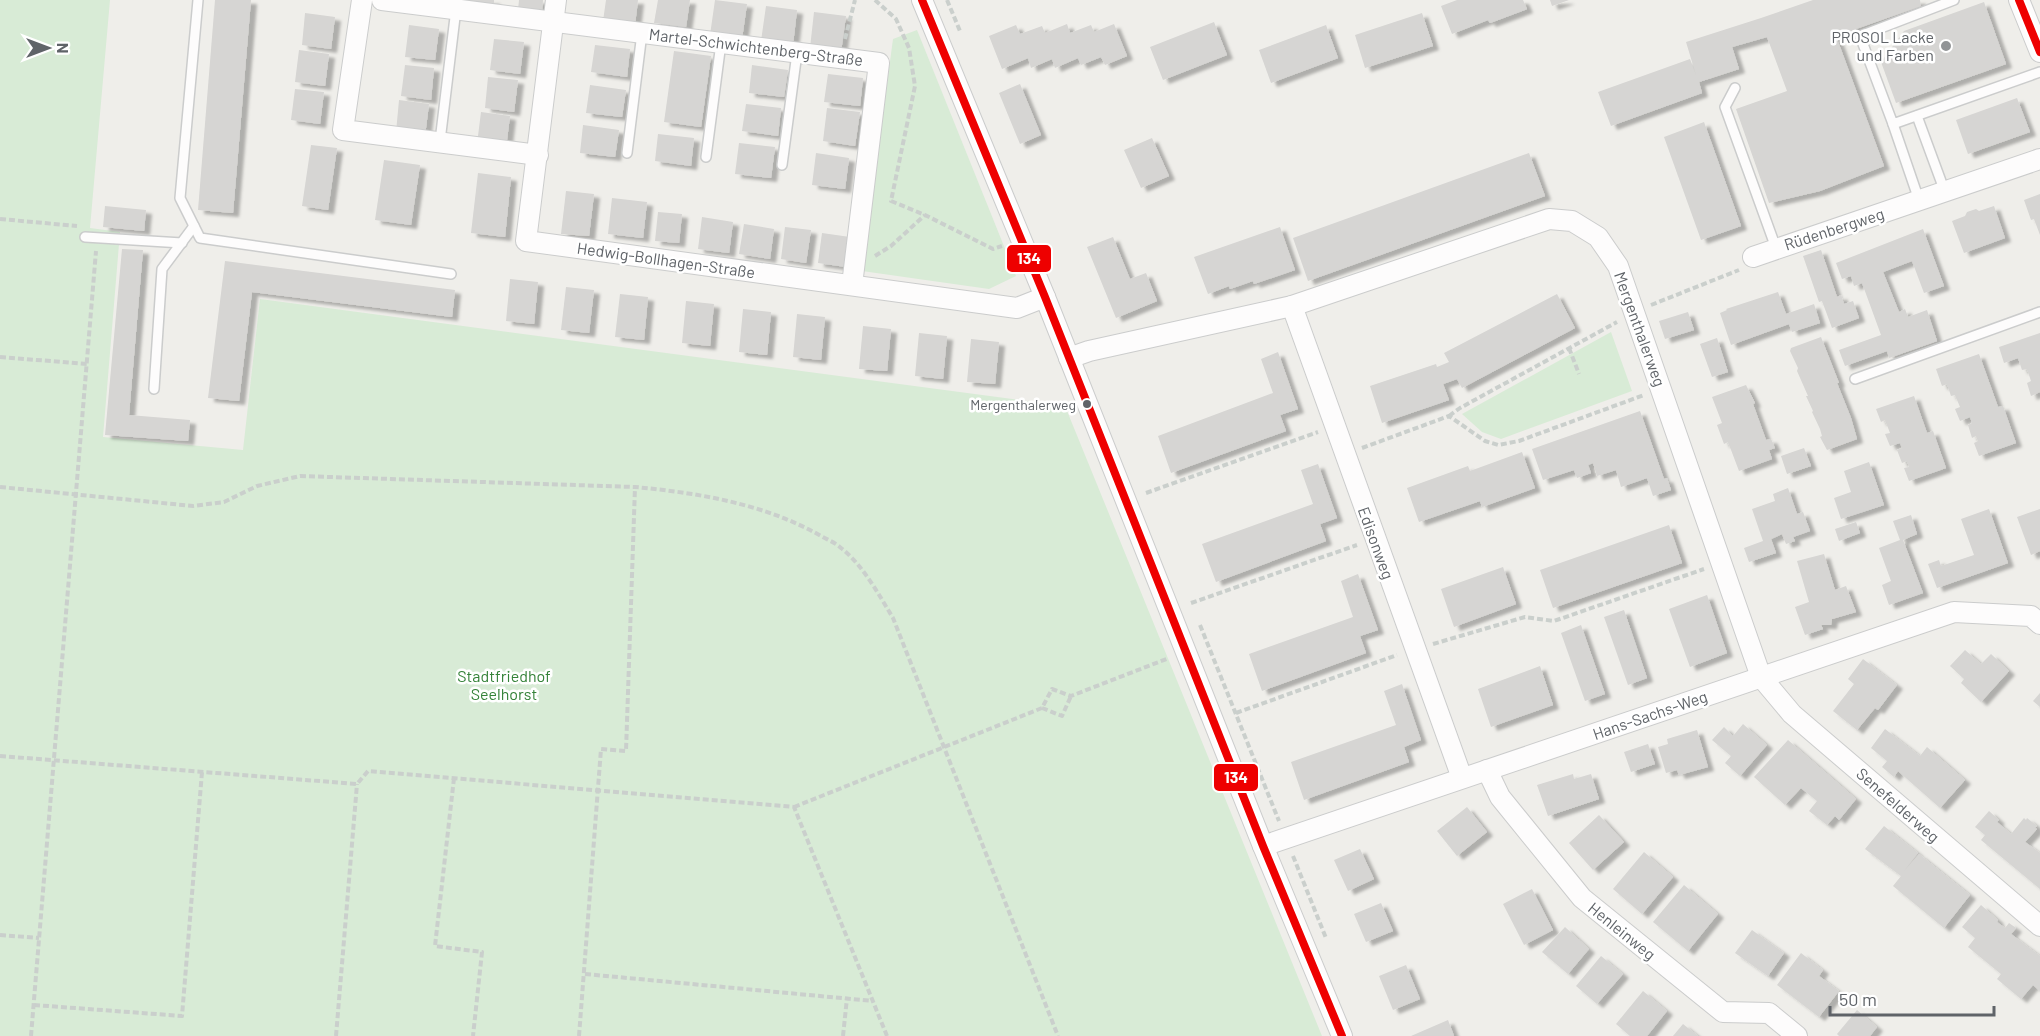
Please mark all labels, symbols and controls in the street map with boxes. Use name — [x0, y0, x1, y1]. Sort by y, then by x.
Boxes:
north arrow — [18, 18, 78, 78]
street label: Martel-Schwichtenberg-Straße — [648, 24, 864, 69]
place label: PROSOL Lacke und Farben — [1831, 27, 1934, 64]
marker: PROSOL Lacke und Farben — [1939, 39, 1953, 53]
text: N — [54, 43, 73, 53]
street label: Rüdenbergweg — [1781, 203, 1886, 254]
street label: Hedwig-Bollhagen-Straße — [576, 238, 756, 281]
line badge: 134 — [1006, 244, 1052, 273]
text: 134 — [1017, 248, 1041, 267]
street label: Mergenthalerweg — [1611, 269, 1670, 389]
place label: Mergenthalerweg — [970, 396, 1076, 413]
marker: Mergenthalerweg — [1081, 398, 1093, 410]
street label: Edisonweg — [1355, 504, 1398, 582]
park label: Stadtfriedhof Seelhorst — [457, 666, 551, 703]
street label: Hans-Sachs-Weg — [1590, 686, 1710, 743]
line badge: 134 — [1213, 763, 1259, 792]
street label: Senefelderweg — [1853, 763, 1944, 846]
text: 134 — [1224, 767, 1248, 786]
street label: Henleinweg — [1585, 898, 1660, 963]
scale bar — [1830, 979, 1994, 1017]
text: 50 m — [1839, 988, 1877, 1010]

